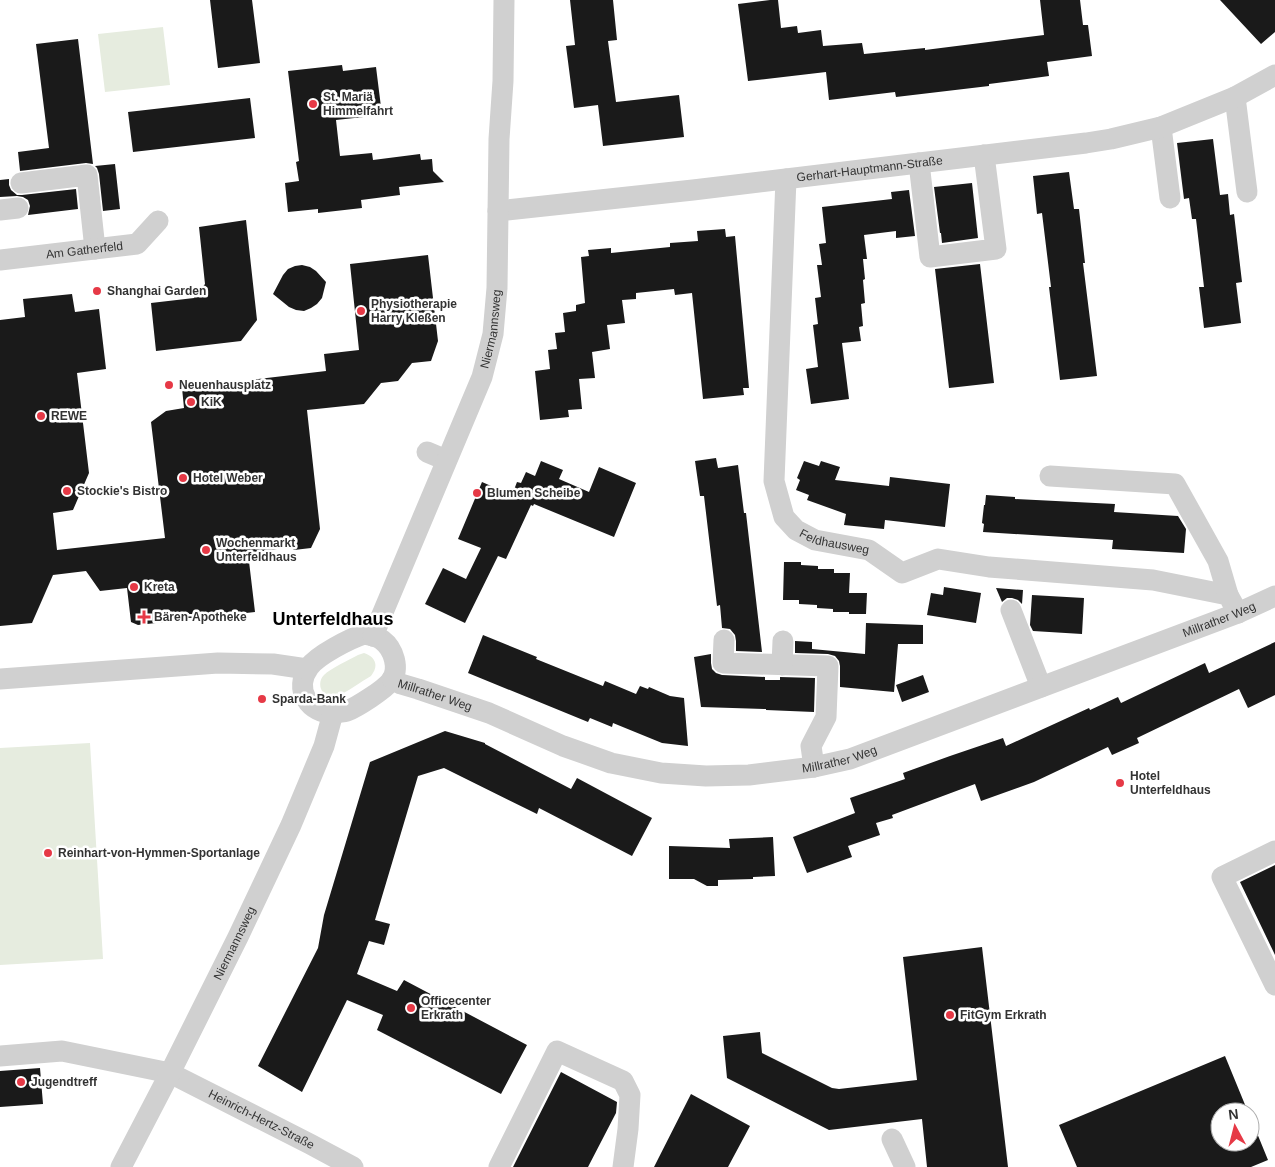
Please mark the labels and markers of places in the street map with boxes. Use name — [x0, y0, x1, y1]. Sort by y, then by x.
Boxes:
place label: St. Mariä Himmelfahrt — [323, 90, 393, 118]
marker: St. Mariä Himmelfahrt — [307, 98, 319, 110]
place label: Shanghai Garden — [107, 284, 206, 298]
marker: Shanghai Garden — [91, 285, 103, 297]
place label: Physiotherapie Harry Kleßen — [371, 297, 457, 325]
marker: Physiotherapie Harry Kleßen — [355, 305, 367, 317]
place label: Neuenhausplatz — [179, 378, 271, 392]
marker: Neuenhausplatz — [163, 379, 175, 391]
place label: KiK — [201, 395, 222, 409]
marker: KiK — [185, 396, 197, 408]
place label: REWE — [51, 409, 87, 423]
marker: REWE — [35, 410, 47, 422]
place label: Hotel Weber — [193, 471, 263, 485]
marker: Hotel Weber — [177, 472, 189, 484]
place label: Stockie's Bistro — [77, 484, 167, 498]
marker: Stockie's Bistro — [61, 485, 73, 497]
place label: Blumen Scheibe — [487, 486, 581, 500]
marker: Blumen Scheibe — [471, 487, 483, 499]
place label: Wochenmarkt Unterfeldhaus — [216, 536, 297, 564]
marker: Wochenmarkt Unterfeldhaus — [200, 544, 212, 556]
place label: Kreta — [144, 580, 175, 594]
marker: Kreta — [128, 581, 140, 593]
place label: Bären-Apotheke — [154, 610, 247, 624]
marker: Bären-Apotheke — [138, 611, 150, 623]
place label: Sparda-Bank — [272, 692, 346, 706]
marker: Sparda-Bank — [256, 693, 268, 705]
place label: Hotel Unterfeldhaus — [1130, 769, 1211, 797]
marker: Hotel Unterfeldhaus — [1114, 777, 1126, 789]
place label: Reinhart-von-Hymmen-Sportanlage — [58, 846, 260, 860]
marker: Reinhart-von-Hymmen-Sportanlage — [42, 847, 54, 859]
place label: Officecenter Erkrath — [421, 994, 491, 1022]
marker: Officecenter Erkrath — [405, 1002, 417, 1014]
place label: FitGym Erkrath — [960, 1008, 1047, 1022]
marker: FitGym Erkrath — [944, 1009, 956, 1021]
place label: Jugendtreff — [31, 1075, 98, 1089]
marker: Jugendtreff — [15, 1076, 27, 1088]

